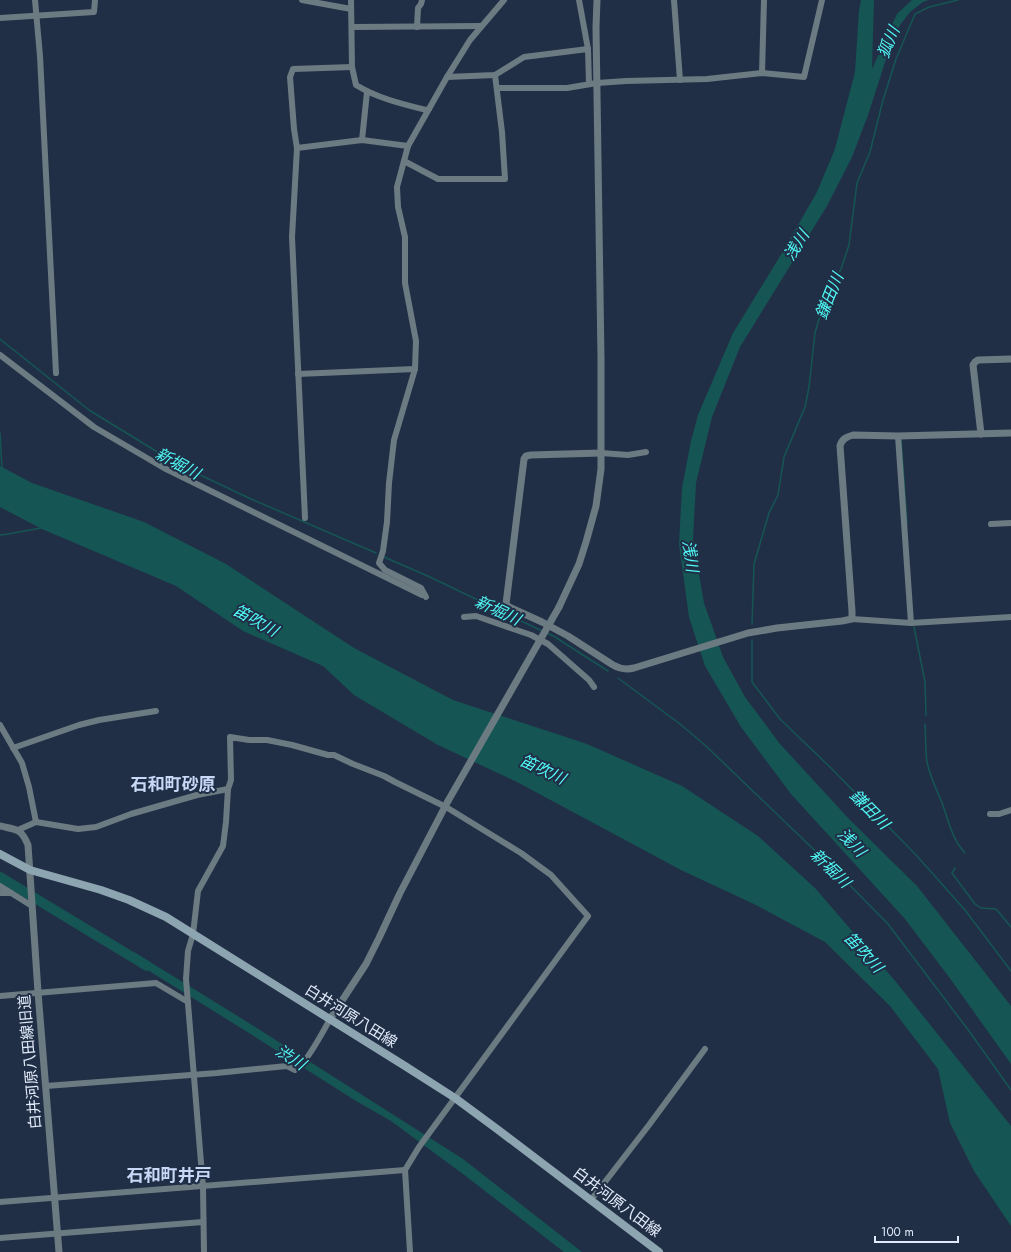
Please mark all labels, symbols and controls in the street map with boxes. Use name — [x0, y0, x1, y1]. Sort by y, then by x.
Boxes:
water label: 狐川 — [872, 21, 906, 61]
water label: 浅川 — [778, 224, 816, 265]
water label: 鎌田川 — [810, 268, 850, 323]
water label: 新堀川 — [151, 442, 206, 486]
water label: 浅川 — [677, 539, 704, 575]
water label: 新堀川 — [471, 590, 526, 632]
water label: 笛吹川 — [229, 599, 284, 643]
water label: 笛吹川 — [516, 749, 571, 791]
district label: 石和町砂原 — [131, 772, 216, 796]
water label: 鎌田川 — [845, 784, 896, 836]
water label: 浅川 — [832, 823, 872, 863]
water label: 新堀川 — [805, 843, 857, 895]
water label: 笛吹川 — [839, 927, 890, 979]
street label: 白井河原八田線 — [301, 979, 401, 1053]
street label: 白井河原八田線旧道 — [13, 994, 47, 1130]
water label: 渋川 — [271, 1039, 312, 1077]
street label: 白井河原八田線 — [568, 1162, 666, 1242]
district label: 石和町井戸 — [127, 1163, 212, 1187]
scale bar — [875, 1218, 958, 1244]
text: 100 m — [881, 1223, 914, 1241]

